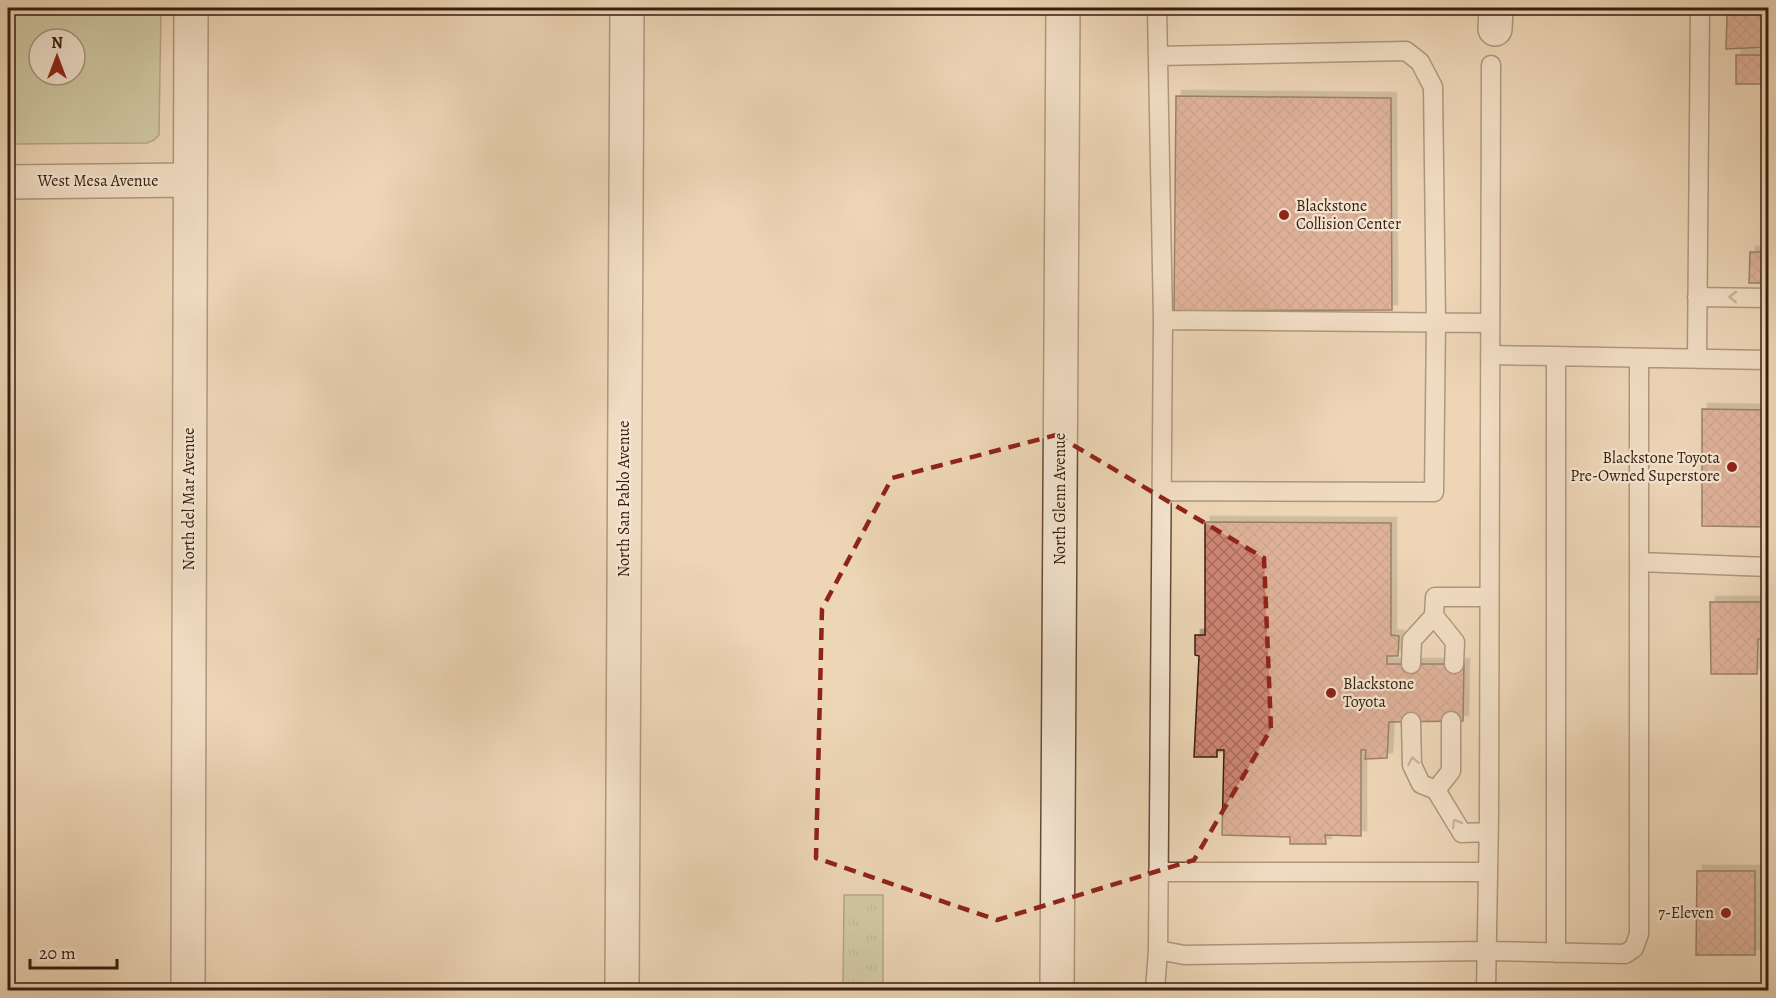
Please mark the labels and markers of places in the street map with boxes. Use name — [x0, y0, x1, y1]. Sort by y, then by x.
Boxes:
place label: Blackstone Collision Center — [1296, 195, 1401, 235]
marker: Blackstone Collision Center — [1277, 208, 1291, 222]
place label: Blackstone Toyota Pre-Owned Superstore — [1570, 447, 1721, 487]
marker: Blackstone Toyota Pre-Owned Superstore — [1725, 460, 1739, 474]
place label: Blackstone Toyota — [1343, 673, 1414, 713]
marker: Blackstone Toyota — [1324, 686, 1338, 700]
place label: 7-Eleven — [1658, 902, 1714, 924]
marker: 7-Eleven — [1719, 906, 1733, 920]

